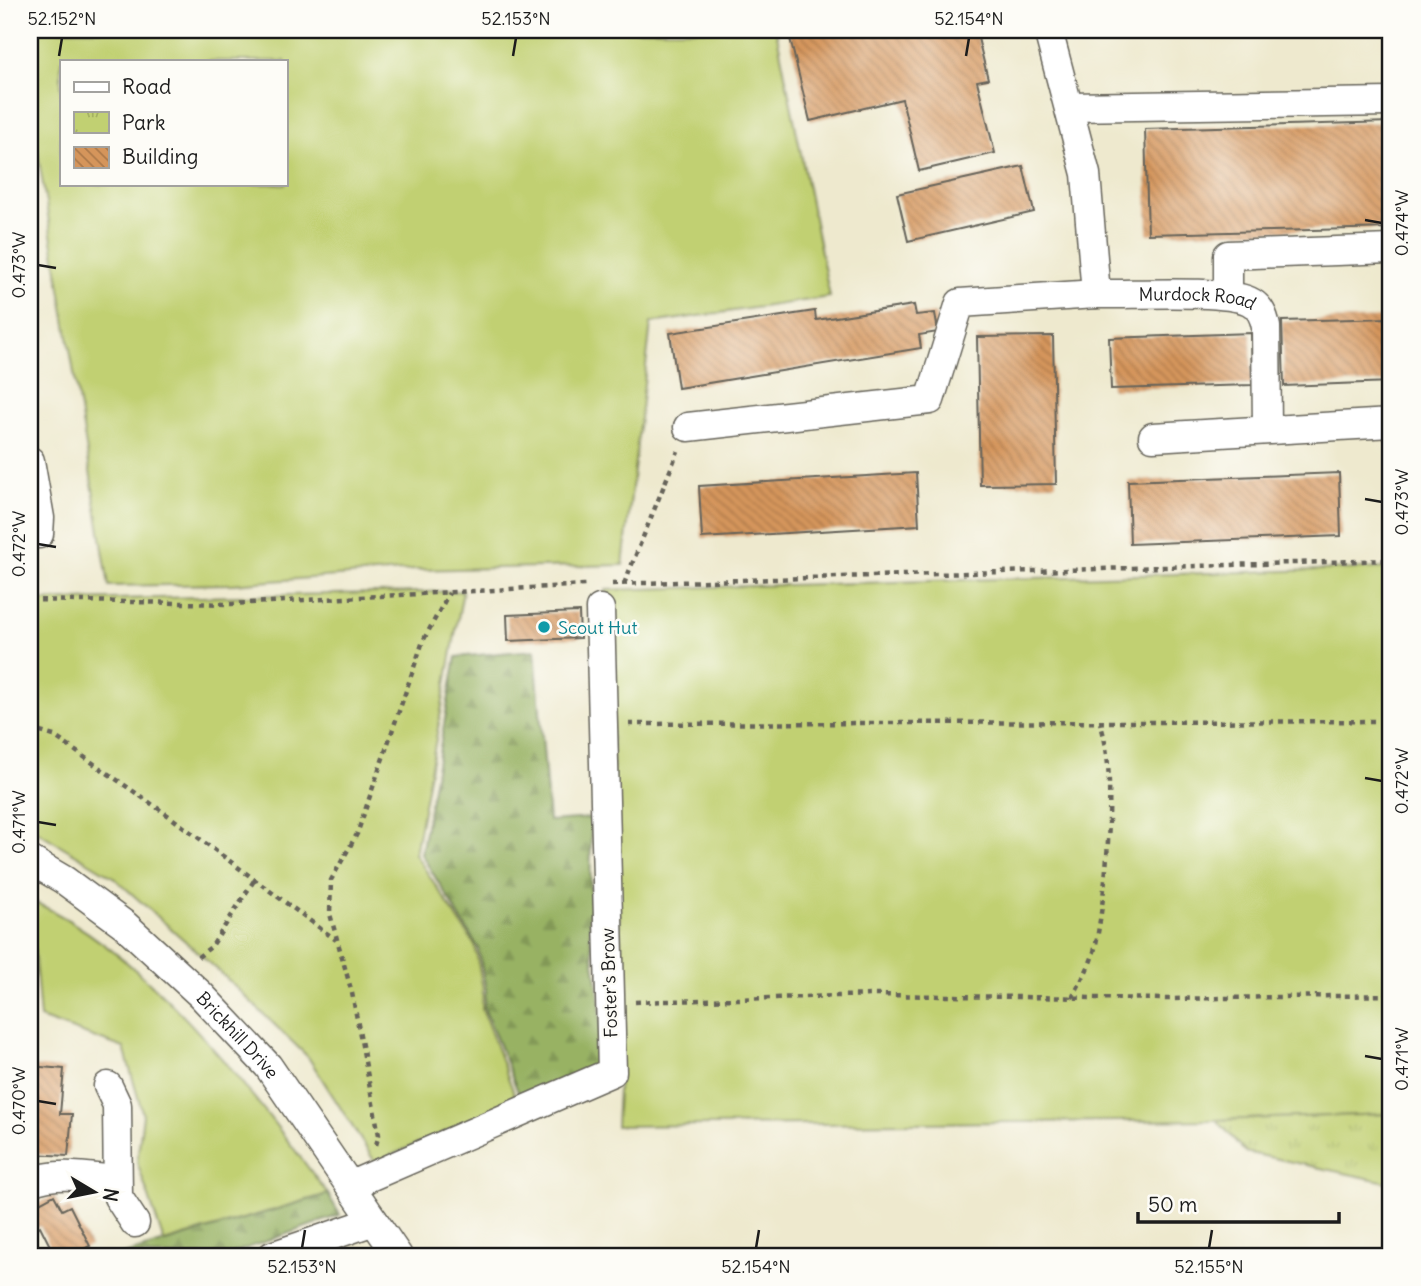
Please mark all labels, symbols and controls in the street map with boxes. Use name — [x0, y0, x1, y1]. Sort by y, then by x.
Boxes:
text: 52.152°N — [27, 7, 97, 30]
text: 52.153°N — [481, 7, 551, 30]
text: 52.154°N — [934, 7, 1004, 30]
legend — [60, 60, 287, 186]
text: Road — [122, 73, 171, 100]
text: Park — [122, 109, 165, 136]
text: Building — [122, 143, 198, 170]
text: 0.474°W — [1390, 190, 1413, 256]
text: 0.473°W — [7, 232, 30, 298]
street label: Murdock Road — [1138, 282, 1261, 315]
text: 0.473°W — [1390, 469, 1413, 535]
text: 0.472°W — [7, 511, 30, 577]
place label: Scout Hut — [558, 616, 638, 639]
marker: Scout Hut — [536, 619, 552, 635]
text: 0.472°W — [1390, 748, 1413, 814]
text: 0.471°W — [7, 790, 30, 854]
street label: Foster's Brow — [596, 928, 622, 1038]
street label: Brickhill Drive — [192, 986, 284, 1083]
text: 0.471°W — [1390, 1027, 1413, 1091]
text: 0.470°W — [7, 1067, 30, 1135]
north arrow — [60, 1156, 130, 1226]
scale bar — [1138, 1181, 1339, 1225]
text: N — [98, 1186, 124, 1204]
text: 50 m — [1148, 1191, 1197, 1218]
text: 52.153°N — [267, 1255, 337, 1278]
text: 52.154°N — [721, 1255, 791, 1278]
text: 52.155°N — [1174, 1255, 1244, 1278]

